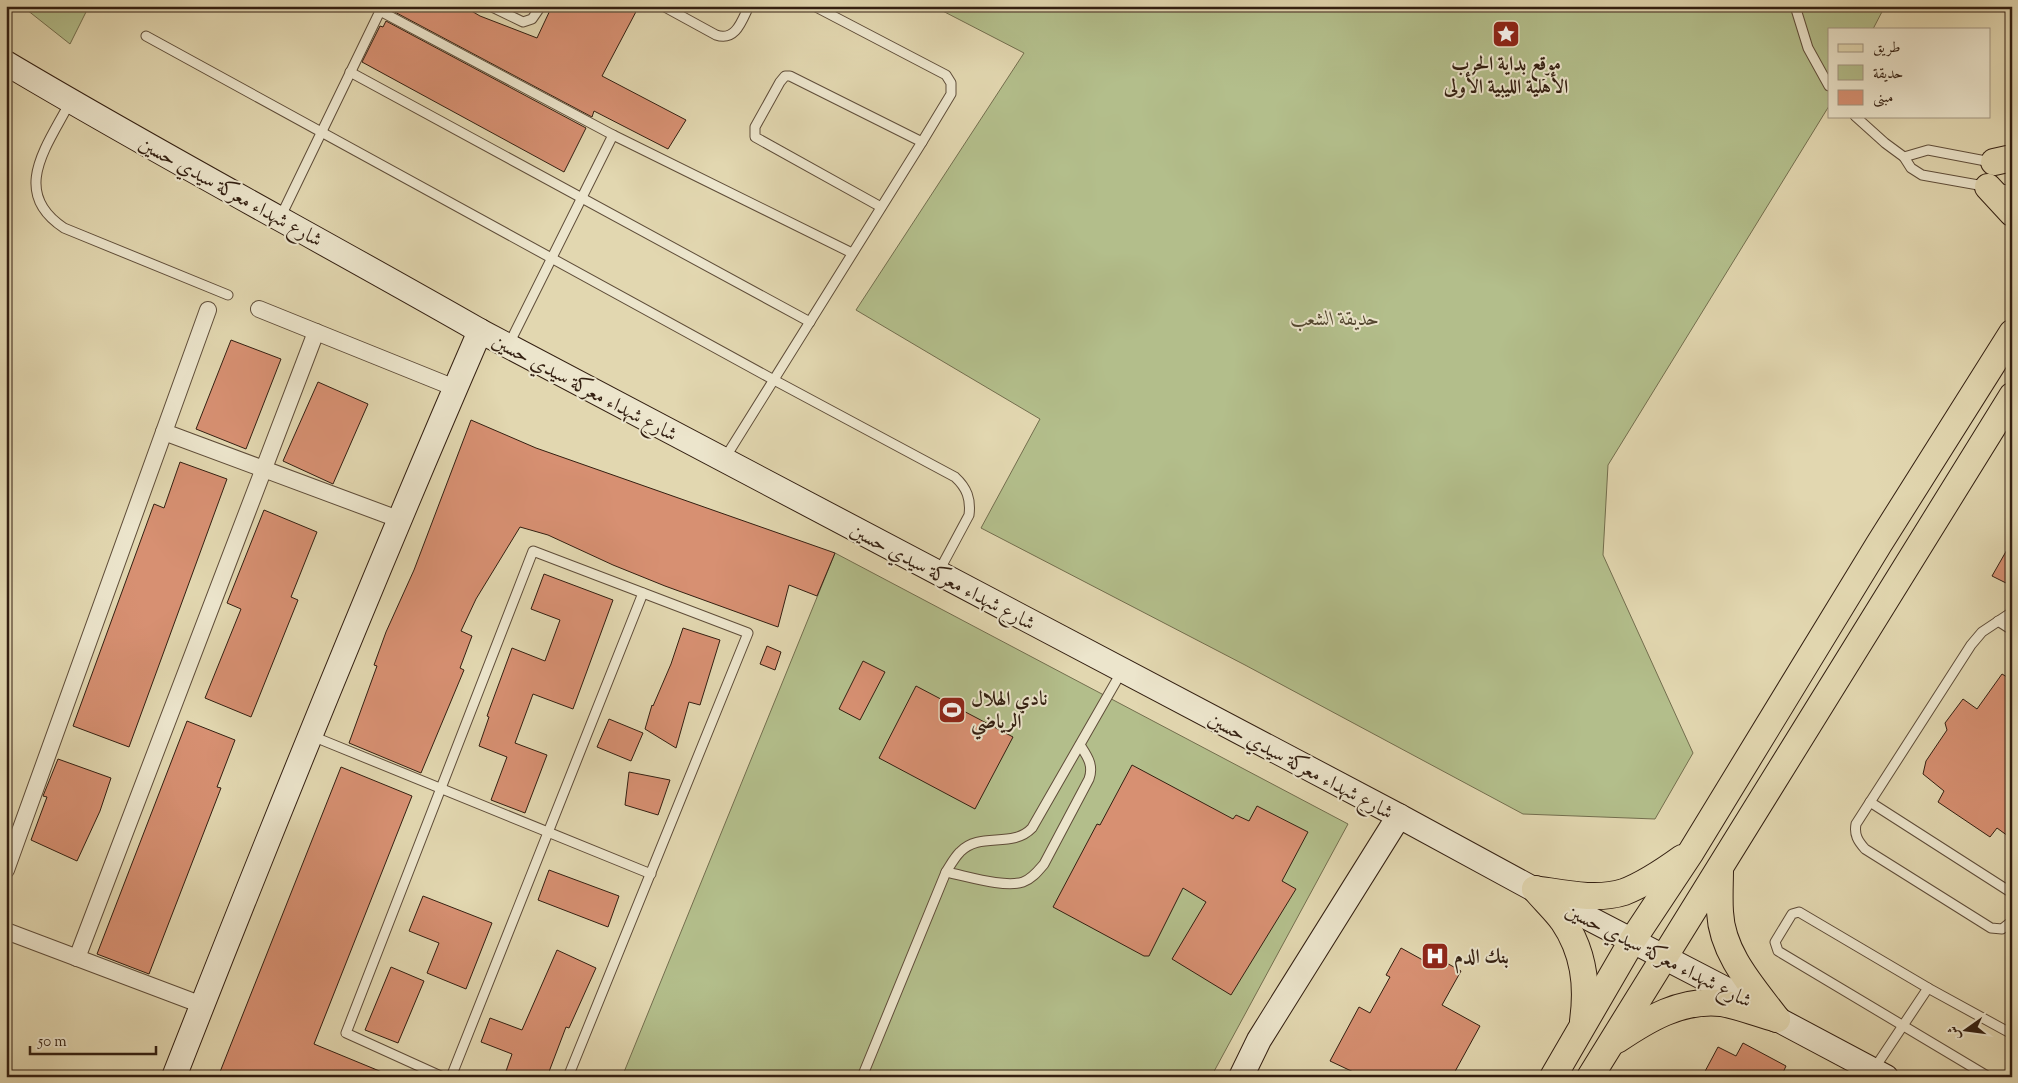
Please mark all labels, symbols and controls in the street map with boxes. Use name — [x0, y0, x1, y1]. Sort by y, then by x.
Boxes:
place icon: موقع بداية الحرب الأهلية الليبية الأولى — [1491, 19, 1521, 49]
legend — [1828, 28, 1990, 118]
text: طريق — [1873, 38, 1900, 59]
place label: موقع بداية الحرب الأهلية الليبية الأولى — [1443, 51, 1568, 103]
text: حديقة — [1873, 64, 1903, 85]
text: مبنى — [1873, 88, 1893, 109]
street label: شارع شهداء معركة سيدي حسين — [132, 131, 327, 257]
park label: حديقة الشعب — [1291, 306, 1379, 335]
street label: شارع شهداء معركة سيدي حسين — [486, 328, 682, 451]
street label: شارع شهداء معركة سيدي حسين — [844, 517, 1040, 640]
place label: نادي الهلال الرياضي — [971, 686, 1048, 740]
sports icon: نادي الهلال الرياضي — [937, 695, 967, 725]
street label: شارع شهداء معركة سيدي حسين — [1202, 706, 1398, 829]
street label: شارع شهداء معركة سيدي حسين — [1559, 898, 1756, 1018]
hospital icon: بنك الدم — [1420, 941, 1450, 971]
place label: بنك الدم — [1454, 944, 1509, 974]
north arrow — [1940, 1006, 1990, 1056]
scale bar — [30, 1023, 156, 1055]
text: ش — [1944, 1023, 1967, 1042]
text: 50 m — [37, 1032, 67, 1053]

